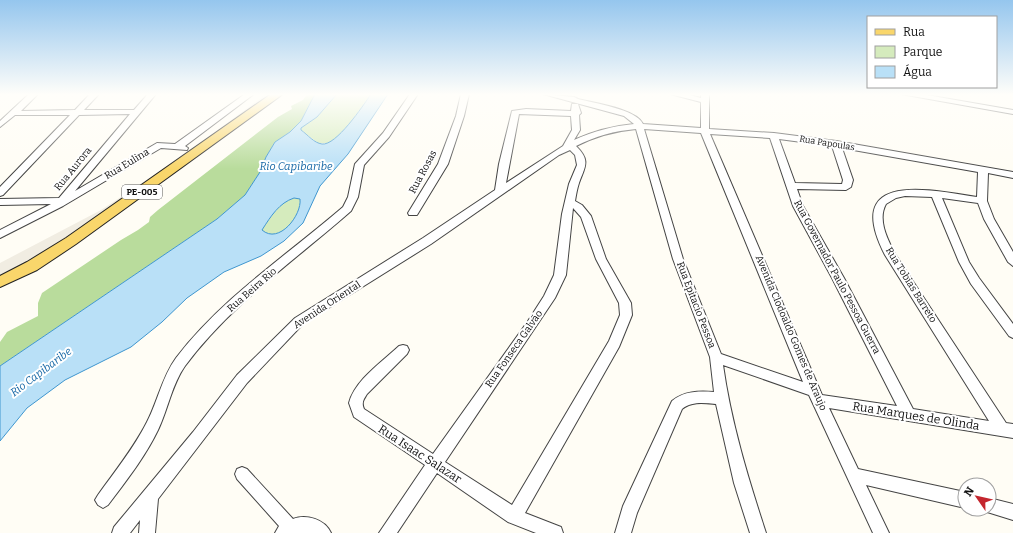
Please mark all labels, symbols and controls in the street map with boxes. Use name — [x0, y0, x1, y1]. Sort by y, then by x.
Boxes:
legend — [867, 16, 997, 88]
text: Rua — [903, 25, 925, 39]
text: Parque — [903, 45, 942, 59]
text: Água — [903, 64, 932, 79]
street label: Rua Papoulas — [799, 134, 855, 152]
street label: Rua Aurora — [52, 144, 95, 193]
street label: Rua Eulina — [102, 146, 152, 182]
street label: Rua Rosas — [407, 148, 439, 196]
water label: Rio Capibaribe — [259, 160, 333, 173]
road number: PE-005 — [122, 185, 162, 199]
street label: Rua Governador Paulo Pessoa Guerra — [791, 198, 883, 356]
street label: Rua Tobias Barreto — [883, 245, 939, 325]
street label: Avenida Clodoaldo Gomes de Araujo — [753, 253, 829, 413]
street label: Rua Epitacio Pessoa — [674, 260, 718, 351]
street label: Rua Beira Rio — [225, 265, 279, 315]
street label: Avenida Oriental — [291, 279, 363, 331]
street label: Rua Fonseca Galvão — [483, 308, 545, 390]
water label: Rio Capibaribe — [8, 345, 75, 399]
street label: Rua Marques de Olinda — [852, 399, 981, 433]
street label: Rua Isaac Salazar — [376, 422, 465, 487]
north arrow — [957, 477, 997, 517]
text: N — [961, 484, 977, 499]

